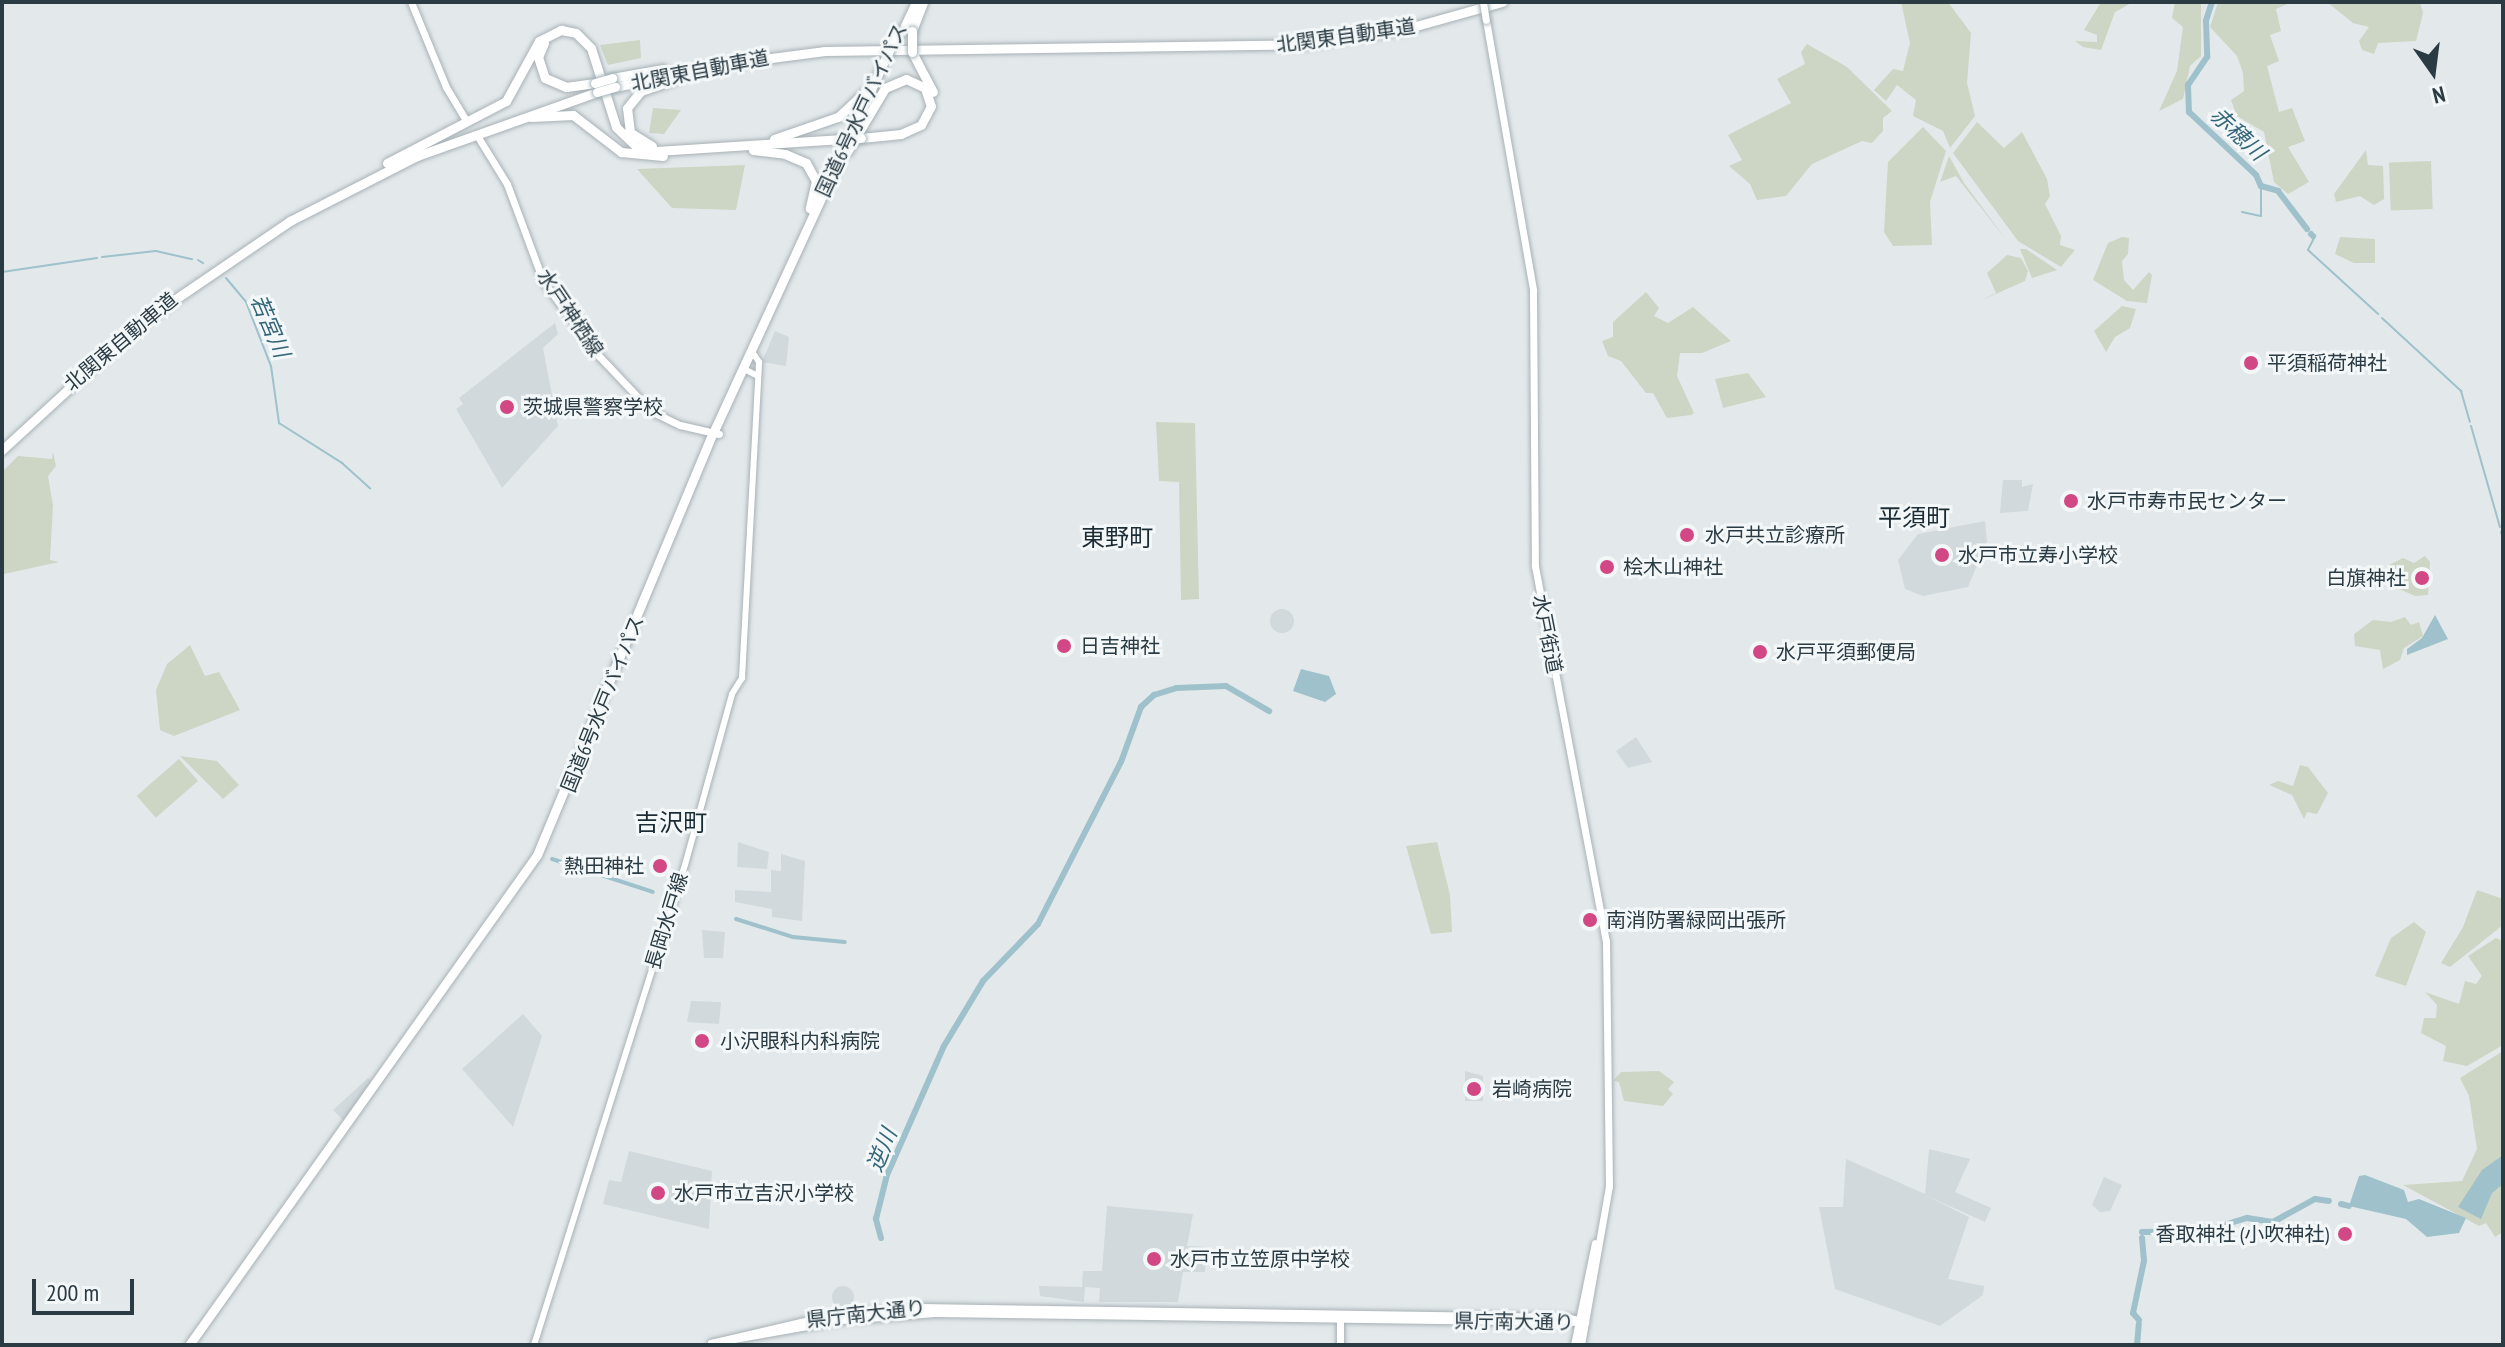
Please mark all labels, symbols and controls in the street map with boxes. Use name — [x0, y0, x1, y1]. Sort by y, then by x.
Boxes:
street label: 北関東自動車道 — [1275, 14, 1417, 58]
street label: 国道6号水戸バイパス — [811, 19, 913, 201]
north arrow — [2393, 32, 2473, 112]
street label: 北関東自動車道 — [629, 46, 771, 96]
text: N — [2430, 80, 2448, 110]
water label: 赤穂川 — [2205, 102, 2271, 166]
street label: 水戸神栖線 — [532, 265, 608, 361]
street label: 北関東自動車道 — [60, 288, 182, 396]
water label: 若宮川 — [245, 290, 295, 362]
place label: 平須稲荷神社 — [2267, 351, 2387, 375]
marker: 平須稲荷神社 — [2242, 354, 2260, 372]
place label: 茨城県警察学校 — [523, 395, 663, 419]
marker: 茨城県警察学校 — [498, 398, 516, 416]
place label: 水戸市寿市民センター — [2087, 489, 2287, 513]
marker: 水戸市寿市民センター — [2062, 492, 2080, 510]
district label: 平須町 — [1878, 504, 1950, 532]
place label: 水戸共立診療所 — [1705, 523, 1845, 547]
district label: 東野町 — [1081, 524, 1153, 552]
marker: 水戸共立診療所 — [1676, 524, 1698, 546]
place label: 水戸市立寿小学校 — [1958, 543, 2118, 567]
marker: 水戸市立寿小学校 — [1933, 546, 1951, 564]
place label: 桧木山神社 — [1623, 555, 1723, 579]
marker: 桧木山神社 — [1598, 558, 1616, 576]
place label: 白旗神社 — [2326, 566, 2406, 590]
marker: 白旗神社 — [2413, 569, 2431, 587]
street label: 水戸街道 — [1528, 592, 1566, 676]
street label: 国道6号水戸バイパス — [556, 612, 650, 796]
place label: 日吉神社 — [1080, 634, 1160, 658]
marker: 日吉神社 — [1055, 637, 1073, 655]
place label: 水戸平須郵便局 — [1776, 640, 1916, 664]
marker: 水戸平須郵便局 — [1751, 643, 1769, 661]
district label: 吉沢町 — [635, 809, 707, 837]
place label: 熱田神社 — [564, 854, 644, 878]
marker: 熱田神社 — [651, 857, 669, 875]
street label: 長岡水戸線 — [641, 870, 693, 972]
place label: 南消防署緑岡出張所 — [1606, 908, 1786, 932]
marker: 南消防署緑岡出張所 — [1581, 911, 1599, 929]
place label: 小沢眼科内科病院 — [720, 1029, 880, 1053]
marker: 小沢眼科内科病院 — [691, 1030, 713, 1052]
place label: 岩崎病院 — [1492, 1077, 1572, 1101]
marker: 岩崎病院 — [1463, 1078, 1485, 1100]
water label: 逆川 — [862, 1125, 902, 1175]
place label: 水戸市立吉沢小学校 — [674, 1181, 854, 1205]
marker: 水戸市立吉沢小学校 — [649, 1184, 667, 1202]
place label: 香取神社 (小吹神社) — [2155, 1222, 2329, 1246]
marker: 香取神社 (小吹神社) — [2336, 1225, 2354, 1243]
place label: 水戸市立笠原中学校 — [1170, 1247, 1350, 1271]
marker: 水戸市立笠原中学校 — [1145, 1250, 1163, 1268]
scale bar — [36, 1263, 138, 1313]
text: 200 m — [46, 1277, 99, 1308]
street label: 県庁南大通り — [805, 1296, 927, 1332]
street label: 県庁南大通り — [1454, 1309, 1574, 1335]

